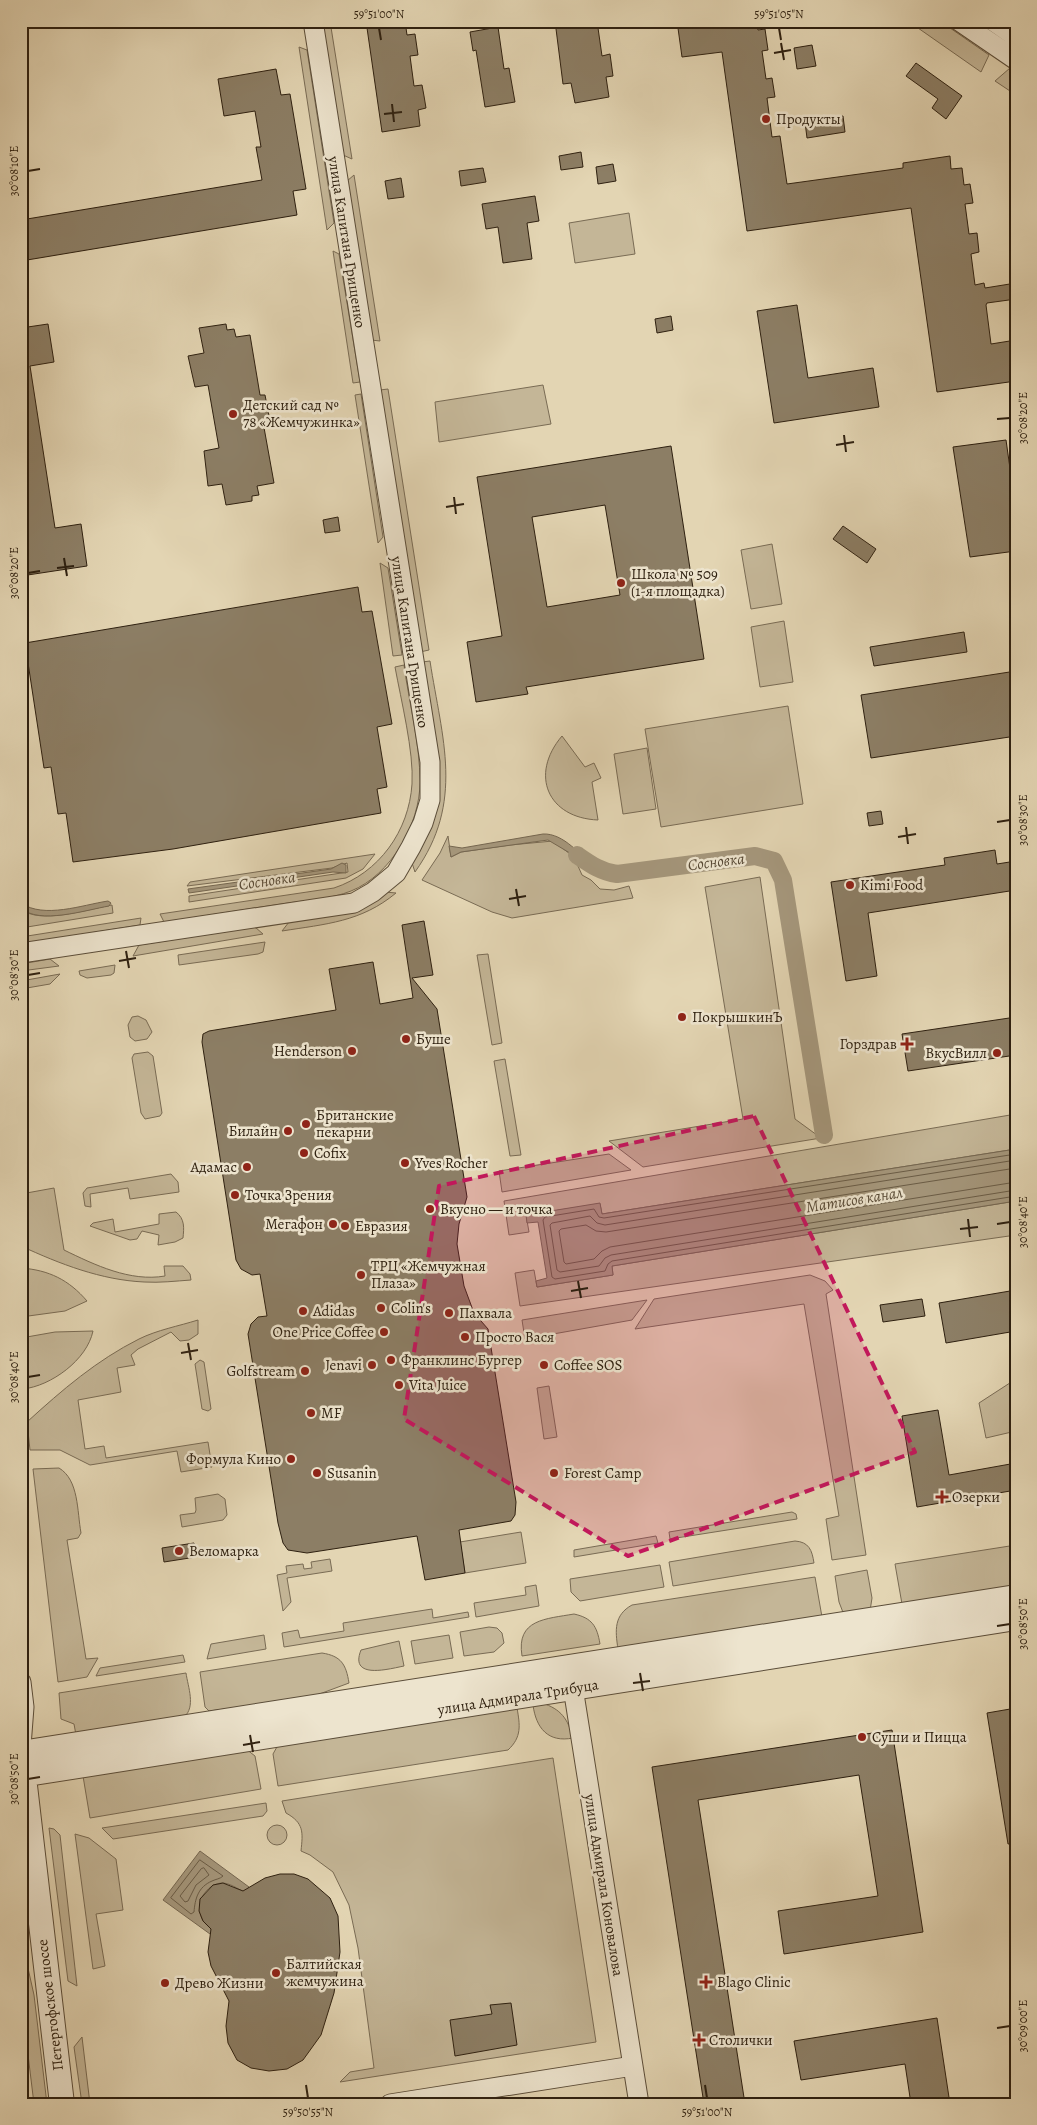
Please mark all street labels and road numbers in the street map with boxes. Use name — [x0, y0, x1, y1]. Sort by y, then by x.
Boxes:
street label: улица Капитана Грищенко — [323, 154, 370, 329]
street label: улица Капитана Грищенко — [386, 554, 433, 729]
street label: улица Адмирала Трибуца — [435, 1674, 600, 1720]
street label: улица Адмирала Коновалова — [580, 1791, 628, 1978]
street label: Петергофское шоссе — [32, 1938, 68, 2072]

